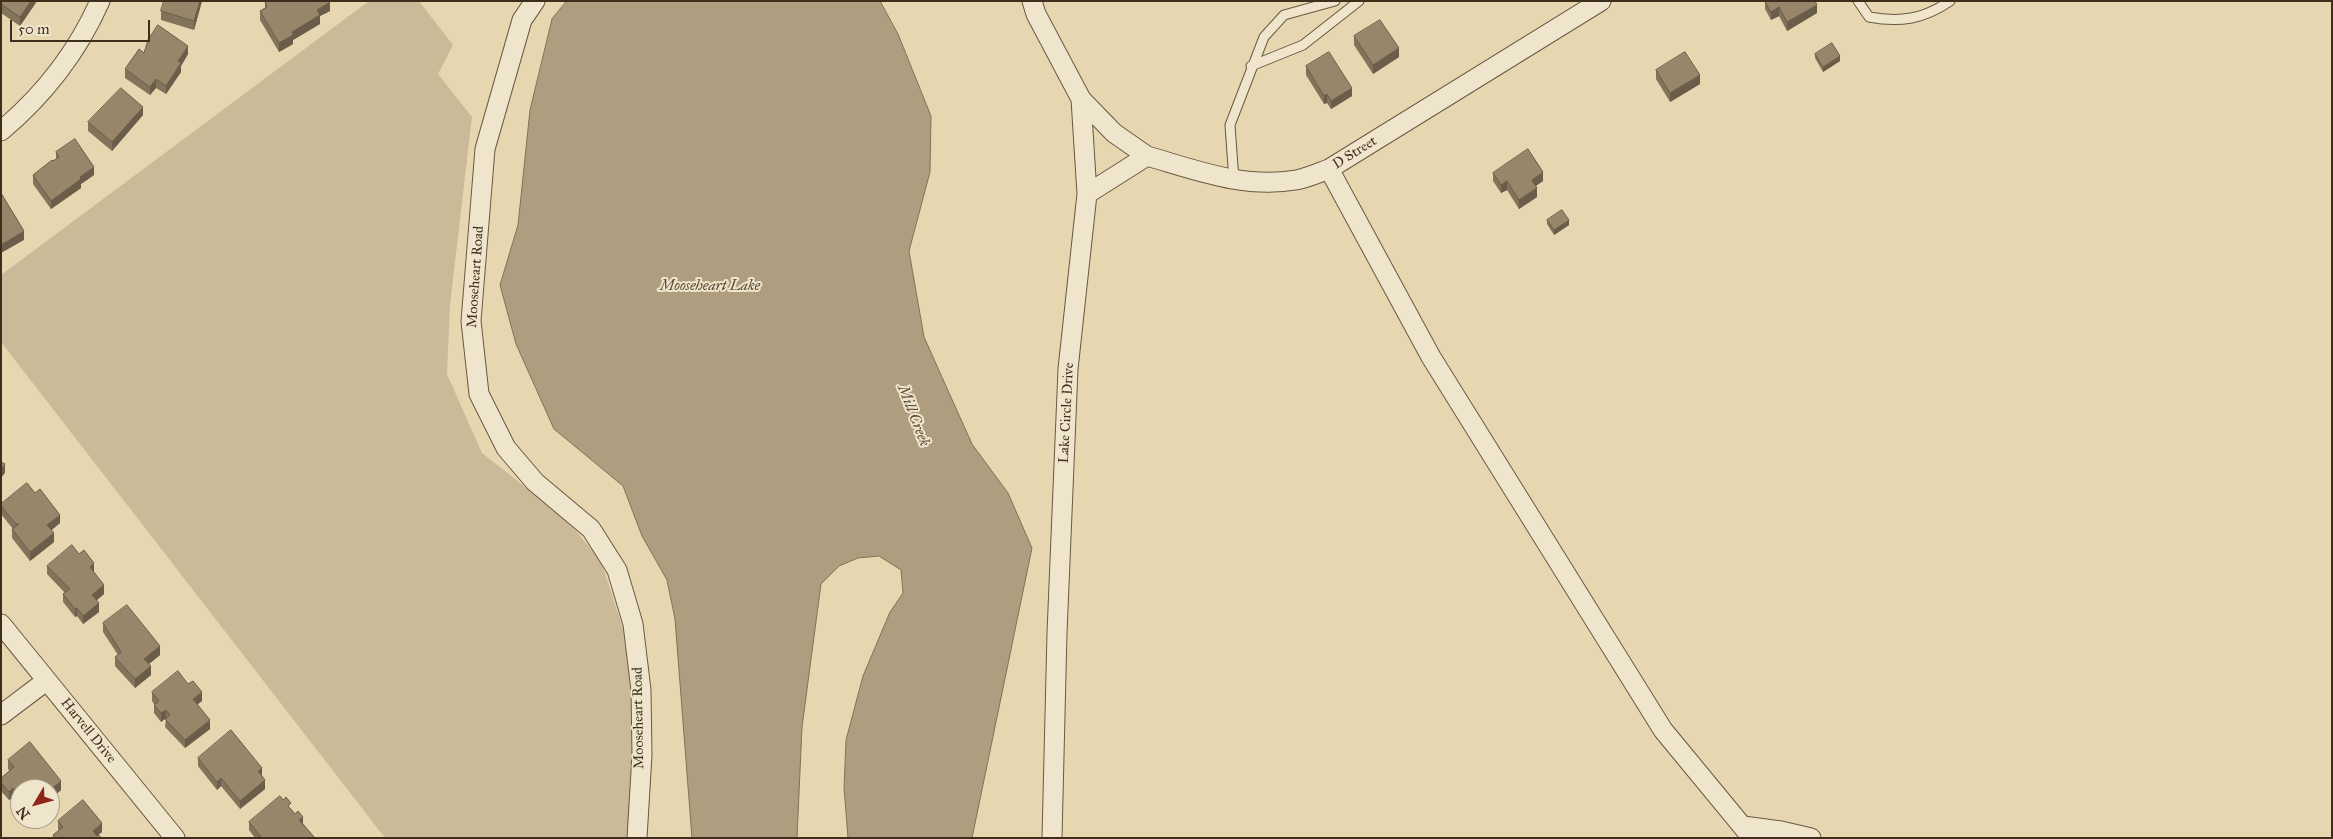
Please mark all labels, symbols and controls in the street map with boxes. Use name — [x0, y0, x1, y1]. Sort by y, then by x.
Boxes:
scale bar — [12, 10, 152, 42]
text: 50 m — [18, 20, 50, 38]
street label: D Street — [1330, 133, 1380, 173]
street label: Mooseheart Road — [464, 226, 488, 328]
water label: Mooseheart Lake — [660, 277, 760, 295]
street label: Lake Circle Drive — [1056, 362, 1078, 464]
water label: Mill Creek — [893, 383, 933, 449]
street label: Mooseheart Road — [630, 667, 648, 769]
street label: Harvell Drive — [57, 695, 119, 767]
north arrow — [10, 779, 60, 829]
text: N — [13, 803, 34, 823]

